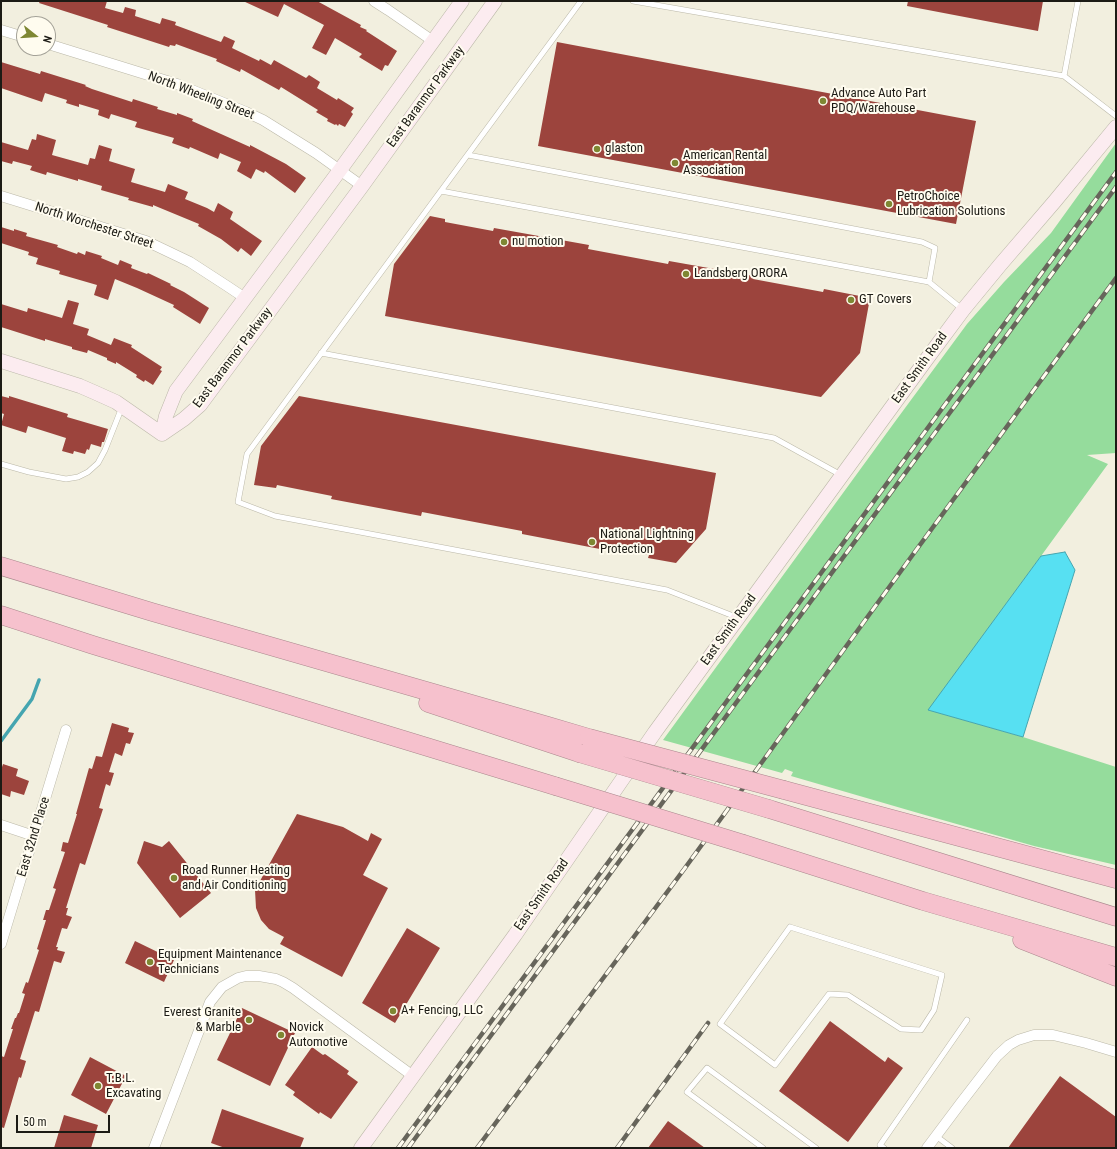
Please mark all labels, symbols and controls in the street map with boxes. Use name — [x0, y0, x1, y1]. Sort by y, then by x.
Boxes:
north arrow — [16, 16, 56, 56]
text: N — [40, 34, 54, 44]
street label: East Baranmor Parkway — [384, 43, 468, 151]
street label: North Wheeling Street — [146, 69, 256, 123]
place label: Advance Auto Part PDQ/Warehouse — [831, 86, 926, 117]
marker: Advance Auto Part PDQ/Warehouse — [818, 96, 828, 106]
place label: glaston — [605, 141, 643, 157]
marker: glaston — [592, 144, 602, 154]
place label: American Rental Association — [683, 148, 767, 179]
marker: American Rental Association — [670, 158, 680, 168]
place label: PetroChoice Lubrication Solutions — [897, 189, 1006, 220]
street label: North Worchester Street — [33, 199, 155, 253]
marker: PetroChoice Lubrication Solutions — [884, 199, 894, 209]
place label: nu motion — [512, 234, 564, 250]
marker: nu motion — [499, 237, 509, 247]
place label: Landsberg ORORA — [694, 266, 788, 282]
marker: Landsberg ORORA — [681, 269, 691, 279]
place label: GT Covers — [859, 292, 912, 308]
marker: GT Covers — [846, 295, 856, 305]
street label: East Baranmor Parkway — [190, 305, 276, 411]
street label: East Smith Road — [889, 329, 951, 407]
place label: National Lightning Protection — [600, 527, 694, 558]
marker: National Lightning Protection — [587, 537, 597, 547]
street label: East Smith Road — [698, 591, 760, 669]
street label: East 32nd Place — [14, 795, 54, 879]
street label: East Smith Road — [511, 856, 573, 934]
place label: Road Runner Heating and Air Conditioning — [182, 863, 290, 894]
marker: Road Runner Heating and Air Conditioning — [169, 873, 179, 883]
place label: Equipment Maintenance Technicians — [158, 947, 282, 978]
marker: Equipment Maintenance Technicians — [145, 957, 155, 967]
place label: A+ Fencing, LLC — [401, 1003, 483, 1019]
place label: Everest Granite & Marble — [164, 1005, 241, 1036]
marker: A+ Fencing, LLC — [388, 1006, 398, 1016]
marker: Everest Granite & Marble — [244, 1015, 254, 1025]
place label: Novick Automotive — [289, 1020, 348, 1051]
marker: Novick Automotive — [276, 1030, 286, 1040]
place label: T.B.L. Excavating — [106, 1071, 161, 1102]
marker: T.B.L. Excavating — [93, 1081, 103, 1091]
scale bar — [18, 1107, 112, 1133]
text: 50 m — [23, 1115, 47, 1129]

